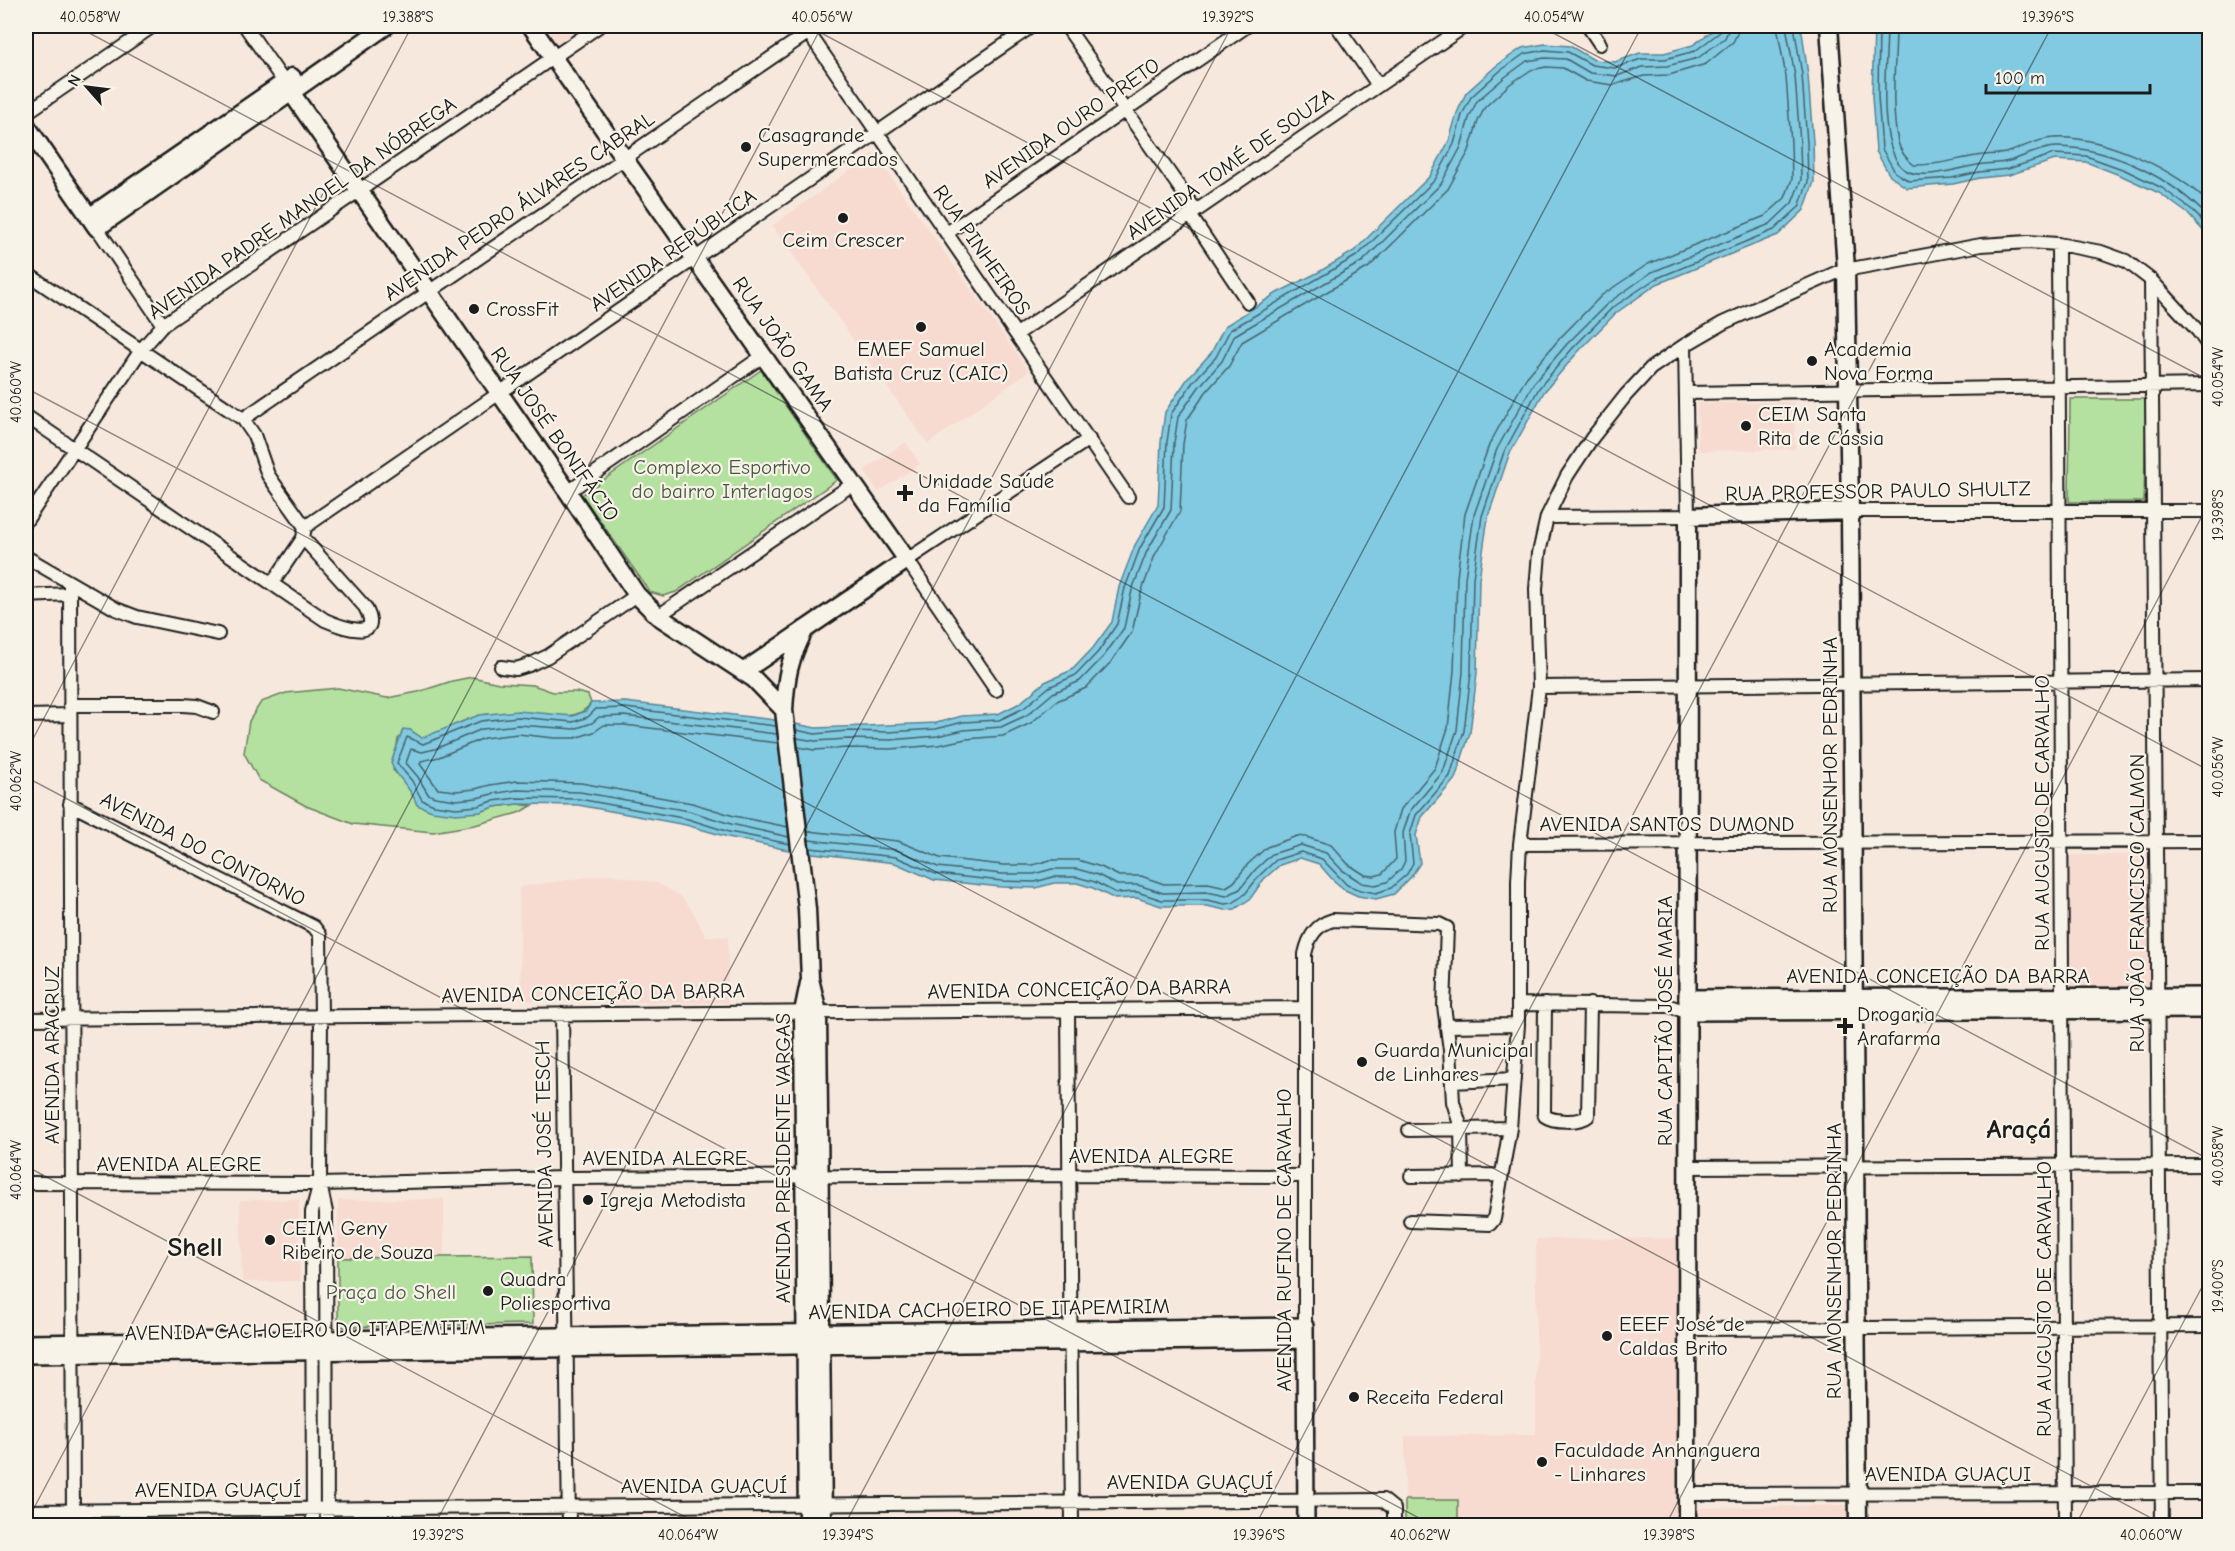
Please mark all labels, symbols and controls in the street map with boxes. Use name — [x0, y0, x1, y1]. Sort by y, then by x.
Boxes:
text: 40.058°W — [60, 8, 120, 26]
text: 19.388°S — [382, 8, 434, 26]
text: 40.056°W — [792, 8, 852, 26]
text: 19.392°S — [1202, 8, 1254, 26]
text: 40.054°W — [1524, 8, 1584, 26]
text: 19.396°S — [2022, 8, 2074, 26]
street label: AVENIDA OURO PRETO — [978, 53, 1164, 193]
north arrow — [57, 57, 117, 117]
scale bar — [1986, 57, 2150, 95]
text: 100 m — [1995, 68, 2045, 89]
text: N — [64, 72, 85, 89]
street label: AVENIDA TOMÉ DE SOUZA — [1122, 83, 1338, 245]
street label: AVENIDA PADRE MANOEL DA NÓBREGA — [143, 92, 461, 324]
street label: AVENIDA PEDRO ÁLVARES CABRAL — [379, 106, 659, 306]
place label: Casagrande Supermercados — [758, 123, 898, 171]
marker: Casagrande Supermercados — [739, 140, 753, 154]
street label: RUA PINHEIROS — [928, 180, 1036, 320]
street label: AVENIDA REPÚBLICA — [585, 184, 761, 316]
marker: Ceim Crescer — [836, 211, 850, 225]
place label: Ceim Crescer — [782, 228, 904, 252]
street label: RUA JOÃO GAMA — [728, 272, 838, 416]
place label: CrossFit — [486, 297, 559, 321]
marker: CrossFit — [467, 302, 481, 316]
marker: EMEF Samuel Batista Cruz (CAIC) — [914, 320, 928, 334]
place label: EMEF Samuel Batista Cruz (CAIC) — [834, 337, 1008, 385]
place label: Academia Nova Forma — [1824, 337, 1933, 385]
street label: RUA JOSÉ BONIFÁCIO — [486, 342, 624, 526]
text: 40.054°W — [2209, 347, 2227, 407]
marker: Academia Nova Forma — [1805, 354, 1819, 368]
text: 40.060°W — [7, 361, 25, 423]
place label: CEIM Santa Rita de Cássia — [1758, 402, 1884, 450]
marker: CEIM Santa Rita de Cássia — [1739, 419, 1753, 433]
park label: Complexo Esportivo do bairro Interlagos — [632, 455, 812, 503]
place label: Unidade Saúde da Família — [918, 469, 1054, 517]
street label: RUA PROFESSOR PAULO SHULTZ — [1725, 476, 2031, 506]
marker: Unidade Saúde da Família — [896, 484, 914, 502]
text: 19.398°S — [2209, 489, 2227, 541]
street label: RUA MONSENHOR PEDRINHA — [1818, 637, 1842, 913]
street label: RUA AUGUSTO DE CARVALHO — [2030, 675, 2054, 951]
text: 40.056°W — [2209, 737, 2227, 797]
text: 40.062°W — [7, 751, 25, 811]
street label: RUA JOÃO FRANCISCO CALMON — [2125, 754, 2149, 1052]
street label: AVENIDA DO CONTORNO — [97, 787, 309, 911]
street label: AVENIDA SANTOS DUMOND — [1540, 812, 1794, 836]
street label: RUA CAPITÃO JOSÉ MARIA — [1653, 896, 1677, 1146]
street label: AVENIDA CONCEIÇÃO DA BARRA — [1786, 964, 2090, 988]
street label: AVENIDA ARACRUZ — [40, 966, 64, 1144]
street label: AVENIDA CONCEIÇÃO DA BARRA — [927, 974, 1231, 1004]
street label: AVENIDA CONCEIÇÃO DA BARRA — [441, 978, 745, 1008]
place label: Drogaria Arafarma — [1857, 1002, 1941, 1050]
street label: AVENIDA PRESIDENTE VARGAS — [771, 1013, 795, 1303]
marker: Drogaria Arafarma — [1838, 1019, 1852, 1033]
place label: Guarda Municipal de Linhares — [1374, 1038, 1533, 1086]
street label: AVENIDA JOSÉ TESCH — [530, 1040, 558, 1248]
marker: Guarda Municipal de Linhares — [1355, 1055, 1369, 1069]
street label: AVENIDA RUFINO DE CARVALHO — [1272, 1088, 1296, 1392]
district label: Araçá — [1986, 1114, 2052, 1145]
street label: RUA MONSENHOR PEDRINHA — [1822, 1123, 1846, 1399]
text: 40.058°W — [2209, 1126, 2227, 1186]
text: 40.064°W — [7, 1140, 25, 1200]
street label: AVENIDA ALEGRE — [1068, 1144, 1234, 1168]
street label: AVENIDA ALEGRE — [582, 1146, 748, 1170]
street label: AVENIDA ALEGRE — [96, 1152, 262, 1176]
street label: RUA AUGUSTO DE CARVALHO — [2032, 1161, 2056, 1437]
place label: Igreja Metodista — [600, 1188, 746, 1212]
marker: Igreja Metodista — [581, 1193, 595, 1207]
place label: CEIM Geny Ribeiro de Souza — [282, 1216, 433, 1264]
district label: Shell — [168, 1232, 223, 1263]
marker: CEIM Geny Ribeiro de Souza — [263, 1233, 277, 1247]
text: 19.400°S — [2209, 1259, 2227, 1313]
place label: Quadra Poliesportiva — [500, 1267, 611, 1315]
park label: Praça do Shell — [326, 1280, 456, 1304]
marker: Quadra Poliesportiva — [481, 1284, 495, 1298]
street label: AVENIDA CACHOEIRO DE ITAPEMIRIM — [808, 1294, 1170, 1324]
place label: EEEF José de Caldas Brito — [1619, 1312, 1745, 1360]
street label: AVENIDA CACHOEIRO DO ITAPEMITIM — [125, 1315, 485, 1345]
marker: EEEF José de Caldas Brito — [1600, 1329, 1614, 1343]
place label: Receita Federal — [1366, 1385, 1504, 1409]
marker: Receita Federal — [1347, 1390, 1361, 1404]
place label: Faculdade Anhanguera - Linhares — [1554, 1438, 1761, 1486]
marker: Faculdade Anhanguera - Linhares — [1535, 1455, 1549, 1469]
street label: AVENIDA GUAÇUI — [1865, 1462, 2031, 1486]
street label: AVENIDA GUAÇUÍ — [1107, 1470, 1273, 1494]
street label: AVENIDA GUAÇUÍ — [621, 1474, 787, 1498]
street label: AVENIDA GUAÇUÍ — [135, 1478, 301, 1502]
text: 19.392°S — [412, 1526, 464, 1544]
text: 40.064°W — [658, 1526, 718, 1544]
text: 19.394°S — [822, 1526, 874, 1544]
text: 19.396°S — [1233, 1526, 1285, 1544]
text: 40.062°W — [1390, 1526, 1450, 1544]
text: 19.398°S — [1643, 1526, 1695, 1544]
text: 40.060°W — [2120, 1526, 2182, 1544]

